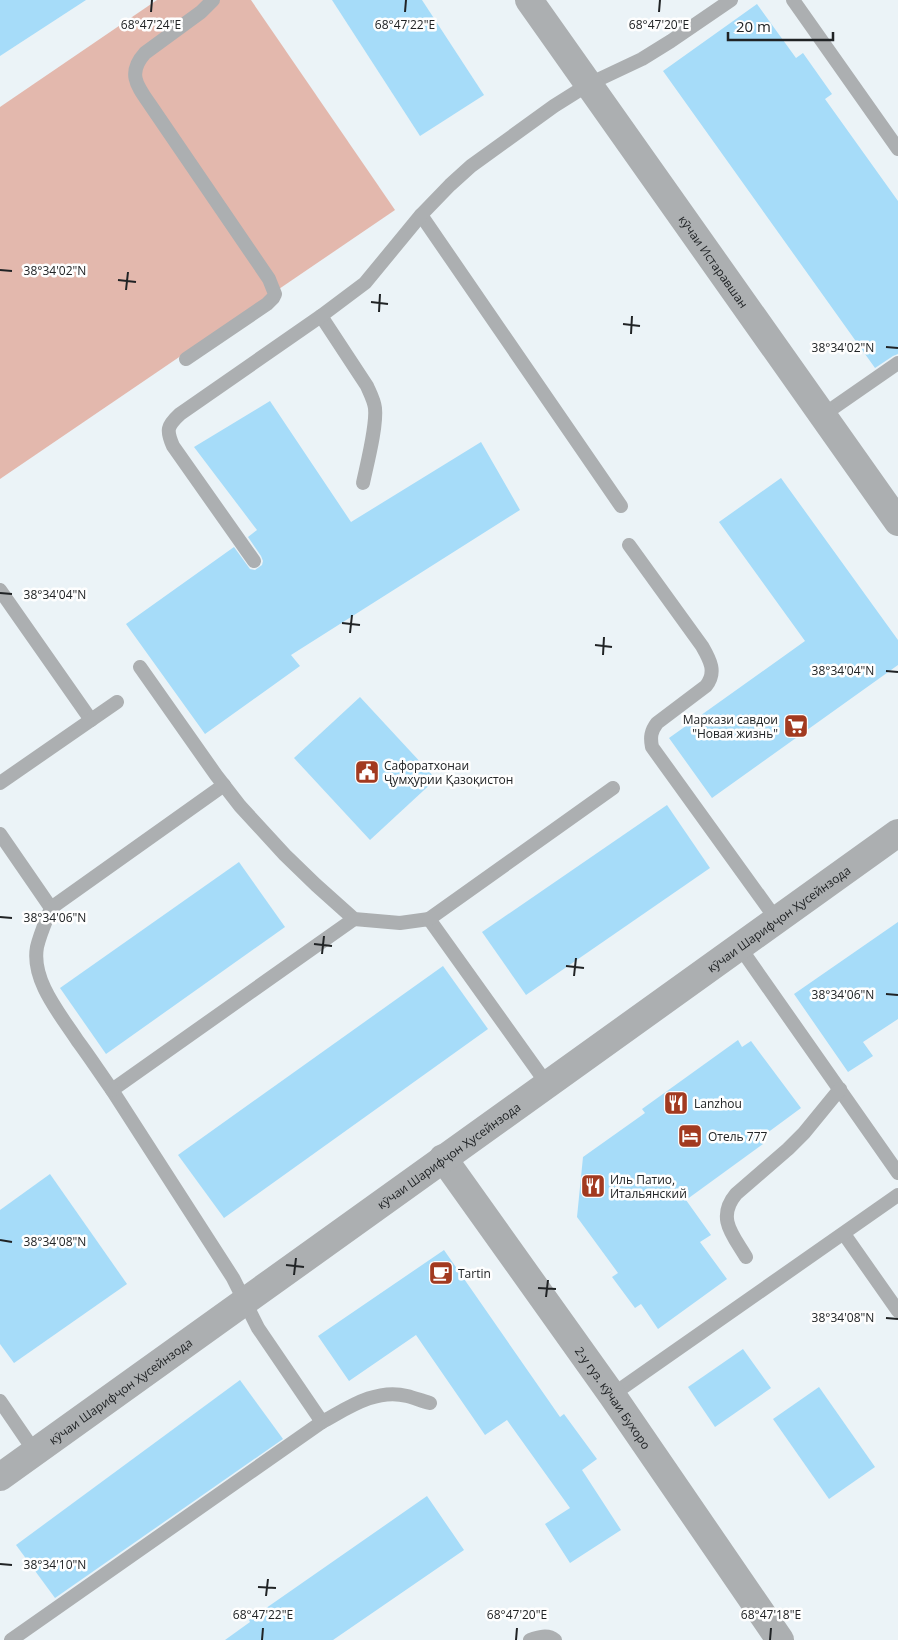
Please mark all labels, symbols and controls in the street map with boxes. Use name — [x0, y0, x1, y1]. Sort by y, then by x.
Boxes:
scale bar — [728, 10, 833, 42]
text: 68°47'24"E — [121, 16, 181, 33]
text: 68°47'22"E — [375, 16, 435, 33]
text: 68°47'20"E — [629, 16, 689, 33]
text: 20 m — [736, 16, 771, 36]
street label: кӯчаи Истаравшан — [675, 211, 752, 311]
text: 38°34'02"N — [24, 262, 86, 279]
text: 38°34'02"N — [812, 339, 874, 356]
text: 38°34'04"N — [24, 586, 86, 603]
text: 38°34'04"N — [812, 662, 874, 679]
place label: Маркази савдои "Новая жизнь" — [683, 711, 778, 742]
supermarket icon: Маркази савдои "Новая жизнь" — [783, 713, 809, 739]
place label: Сафоратхонаи Ҷумҳурии Қазоқистон — [384, 757, 513, 788]
public building icon: Сафоратхонаи Ҷумҳурии Қазоқистон — [354, 759, 380, 785]
street label: кӯчаи Шарифҷон Ҳусейнзода — [703, 861, 854, 976]
text: 38°34'06"N — [24, 909, 86, 926]
text: 38°34'06"N — [812, 986, 874, 1003]
restaurant icon: Lanzhou — [663, 1090, 689, 1116]
place label: Lanzhou — [694, 1095, 742, 1112]
street label: кӯчаи Шарифҷон Ҳусейнзода — [373, 1098, 524, 1213]
hotel icon: Отель 777 — [677, 1123, 703, 1149]
place label: Отель 777 — [708, 1128, 768, 1145]
place label: Иль Патио, Итальянский — [610, 1171, 687, 1202]
restaurant icon: Иль Патио, Итальянский — [580, 1173, 606, 1199]
text: 38°34'08"N — [24, 1233, 86, 1250]
cafe icon: Tartin — [428, 1260, 454, 1286]
place label: Tartin — [458, 1265, 491, 1282]
text: 38°34'08"N — [812, 1309, 874, 1326]
street label: кӯчаи Шарифҷон Ҳусейнзода — [45, 1334, 195, 1448]
street label: 2-у гуз. кӯчаи Бухоро — [571, 1343, 655, 1452]
text: 38°34'10"N — [24, 1556, 86, 1573]
text: 68°47'22"E — [233, 1606, 293, 1623]
text: 68°47'20"E — [487, 1606, 547, 1623]
text: 68°47'18"E — [741, 1606, 801, 1623]

